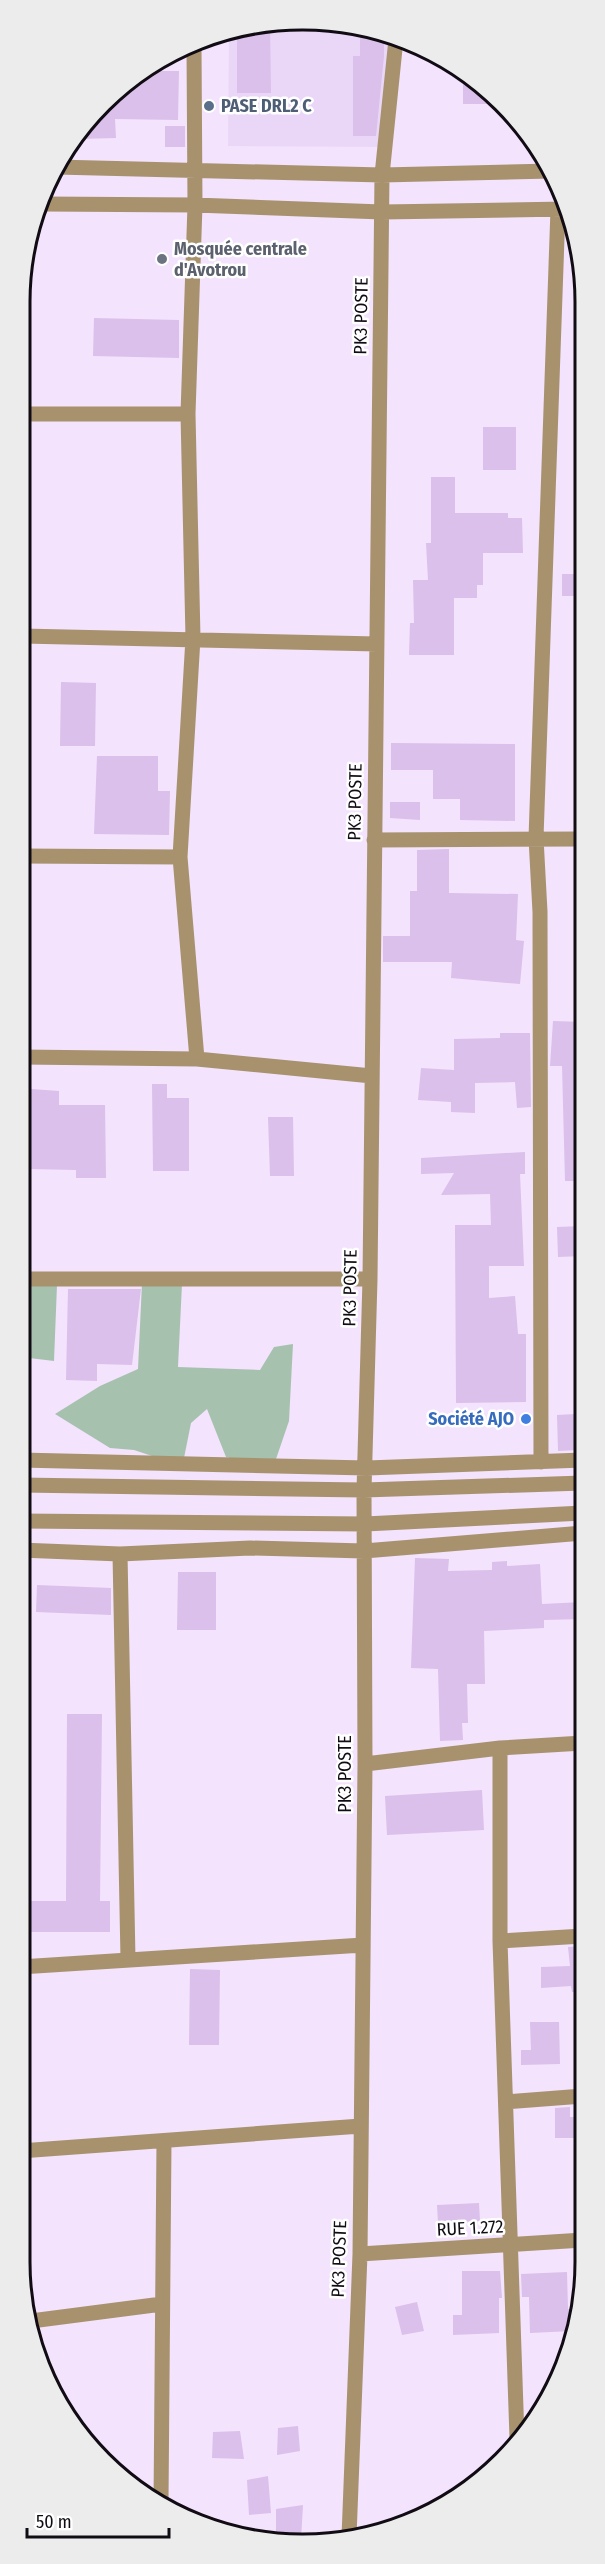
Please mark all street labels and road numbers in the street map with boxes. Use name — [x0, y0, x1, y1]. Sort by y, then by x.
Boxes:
street label: PK3 POSTE — [349, 277, 373, 355]
street label: PK3 POSTE — [343, 763, 367, 841]
street label: PK3 POSTE — [338, 1249, 362, 1327]
street label: PK3 POSTE — [334, 1735, 356, 1813]
street label: RUE 1.272 — [436, 2215, 504, 2241]
street label: PK3 POSTE — [327, 2220, 351, 2298]

